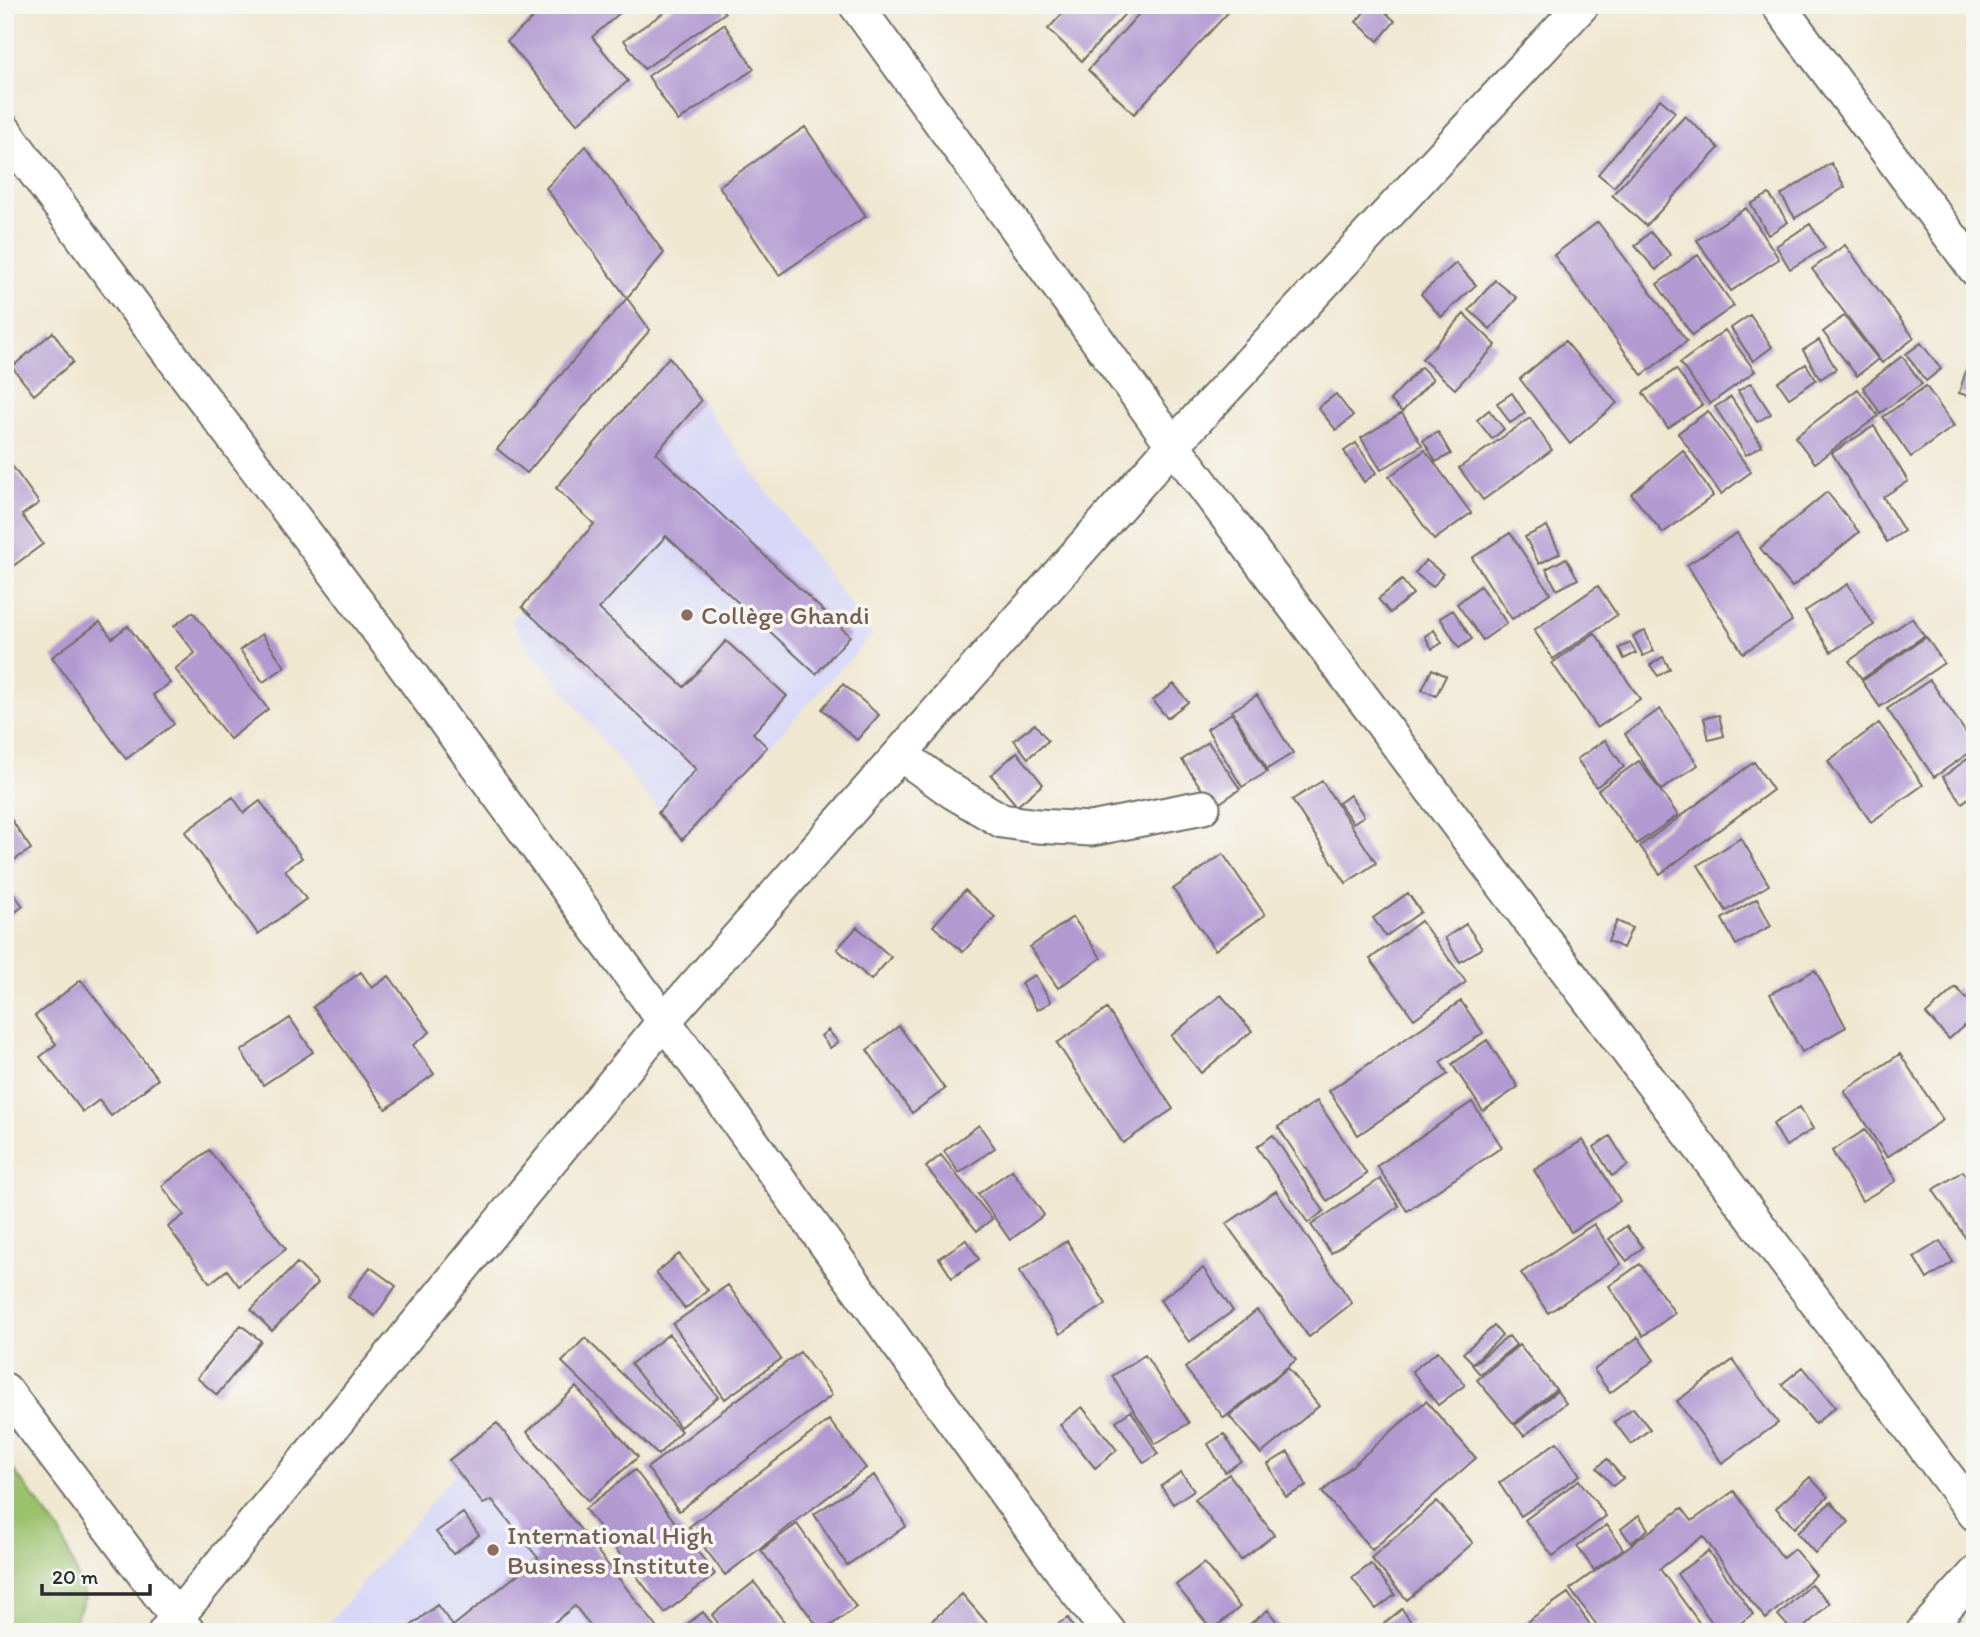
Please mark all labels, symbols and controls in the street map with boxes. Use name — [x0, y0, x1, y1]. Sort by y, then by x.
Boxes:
place label: Collège Ghandi — [701, 599, 870, 631]
marker: Collège Ghandi — [679, 607, 695, 623]
place label: International High Business Institute — [507, 1519, 714, 1581]
marker: International High Business Institute — [485, 1542, 501, 1558]
scale bar — [42, 1553, 150, 1597]
text: 20 m — [52, 1564, 99, 1589]

